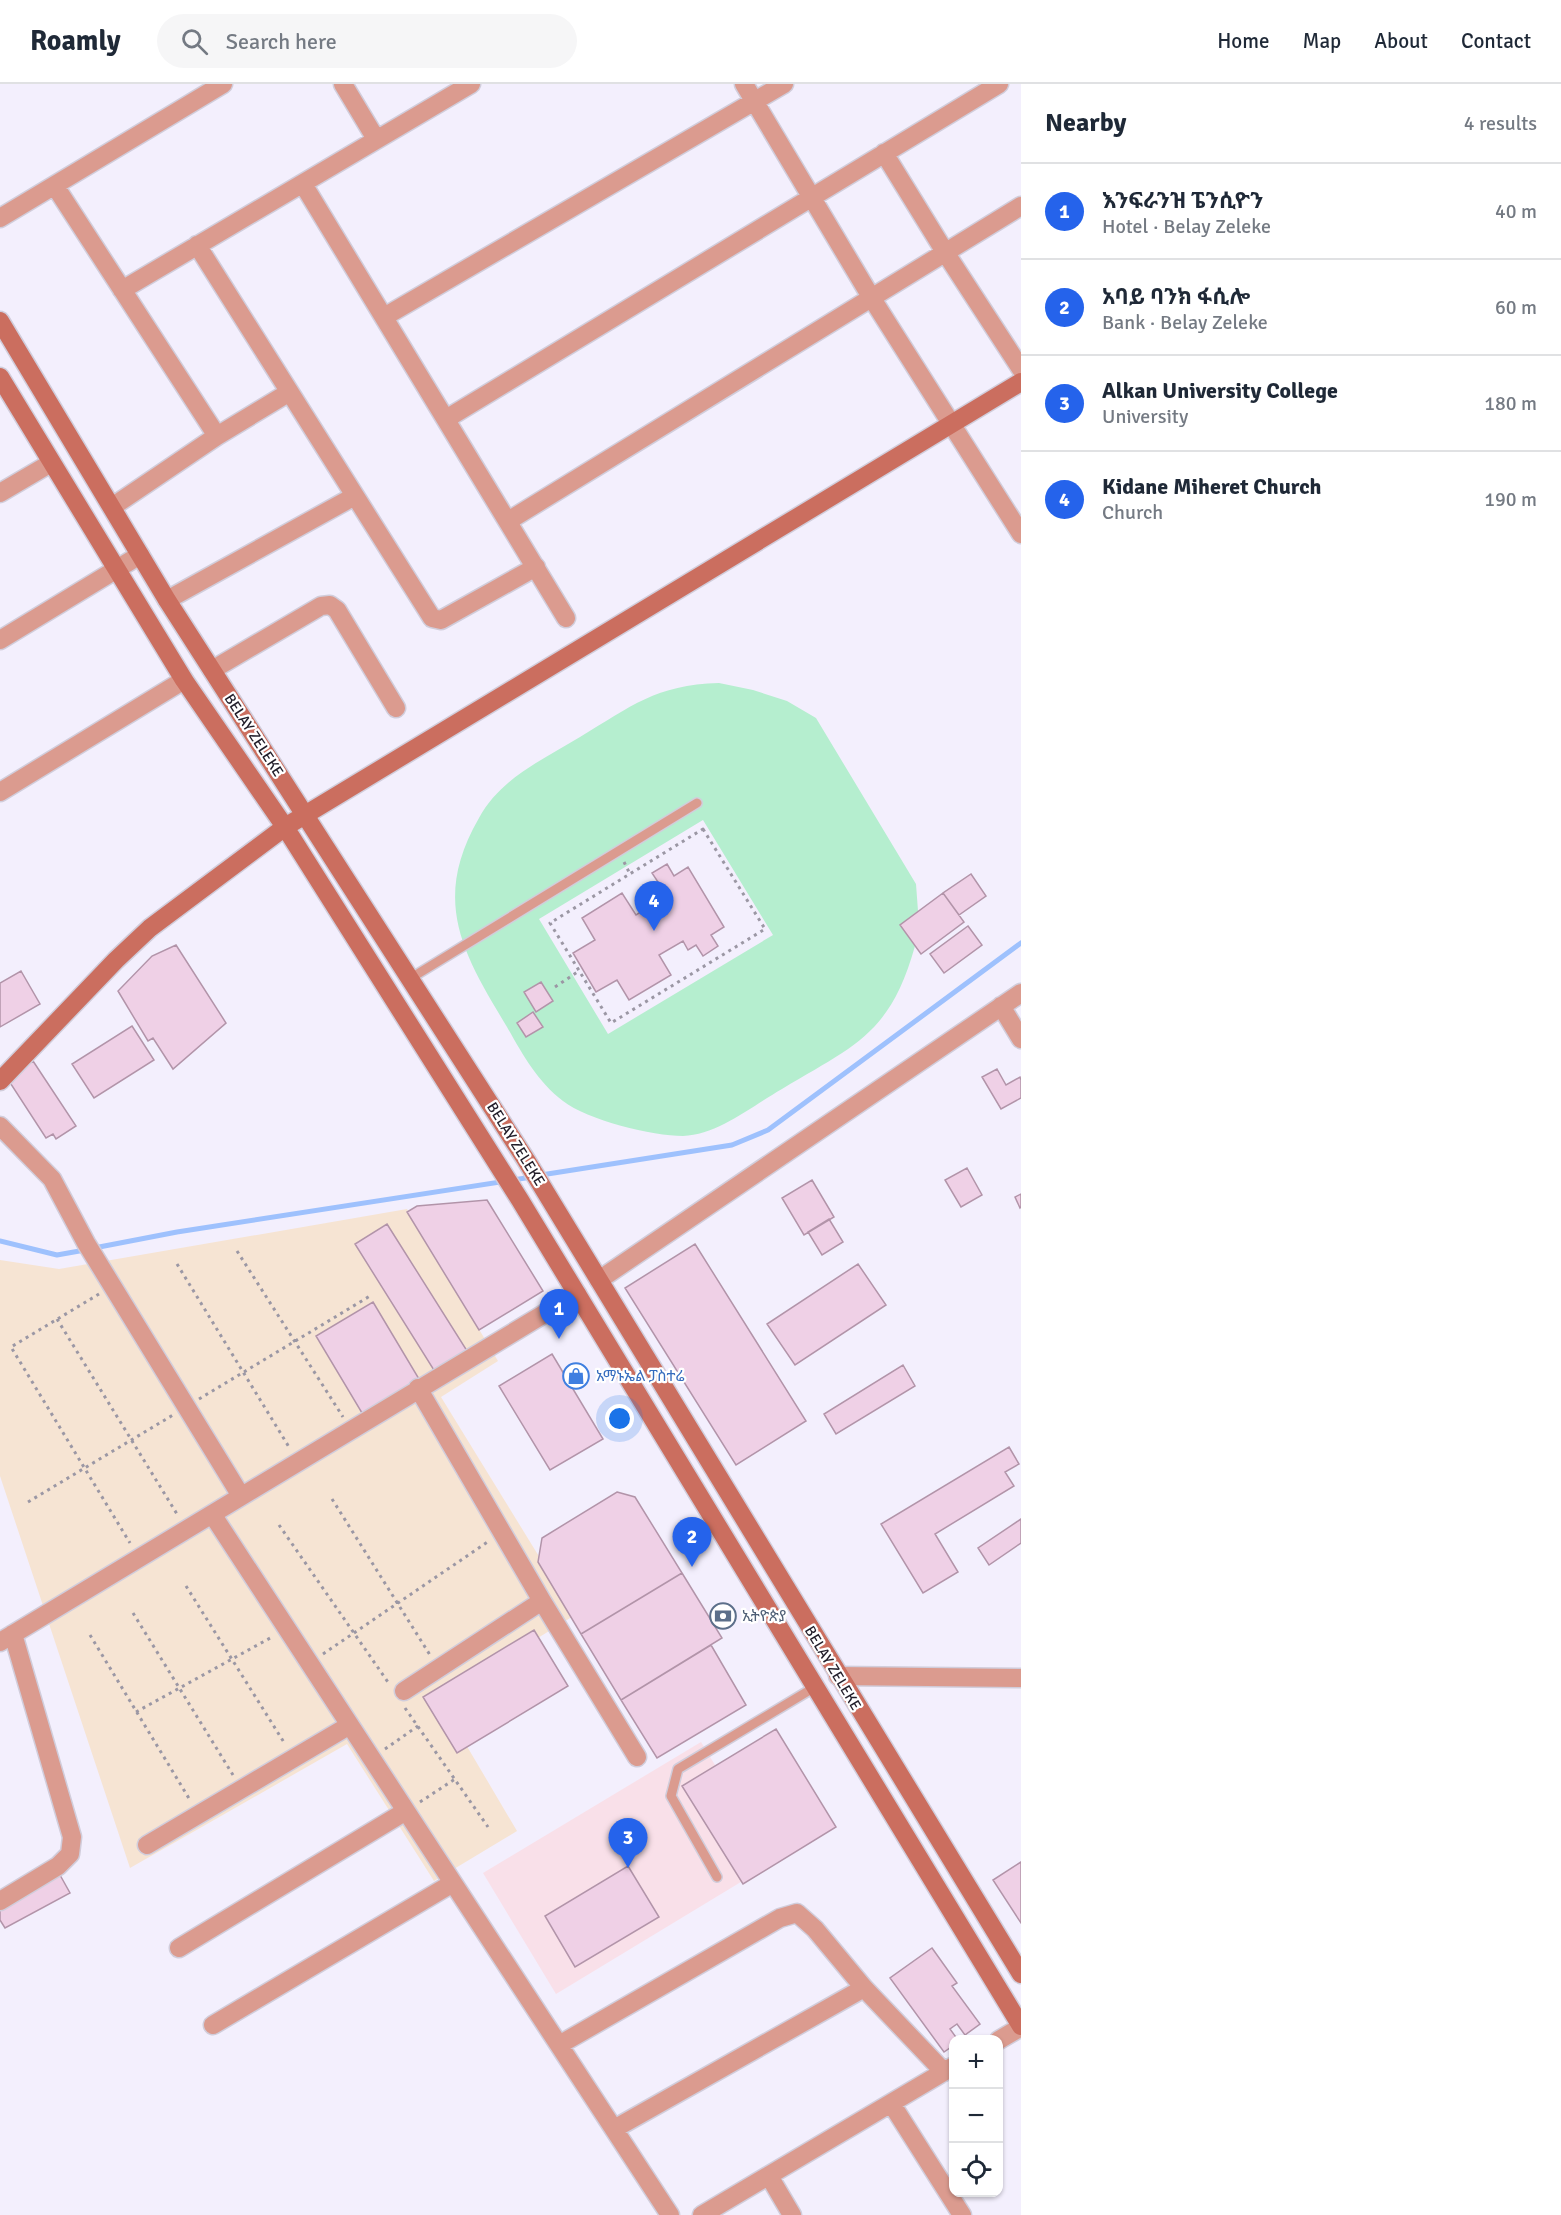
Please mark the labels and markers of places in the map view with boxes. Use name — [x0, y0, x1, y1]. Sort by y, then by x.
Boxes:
pin: 4 — [634, 882, 674, 931]
pin: 1 — [540, 1290, 578, 1339]
shop icon: አማኑኤል ፓስተሬ — [561, 1361, 591, 1391]
place label: አማኑኤል ፓስተሬ — [596, 1367, 685, 1385]
pin: 2 — [672, 1518, 712, 1567]
bank icon: ኢትዮጵያ — [708, 1601, 738, 1631]
place label: ኢትዮጵያ — [742, 1607, 786, 1625]
pin: 3 — [608, 1818, 648, 1868]

